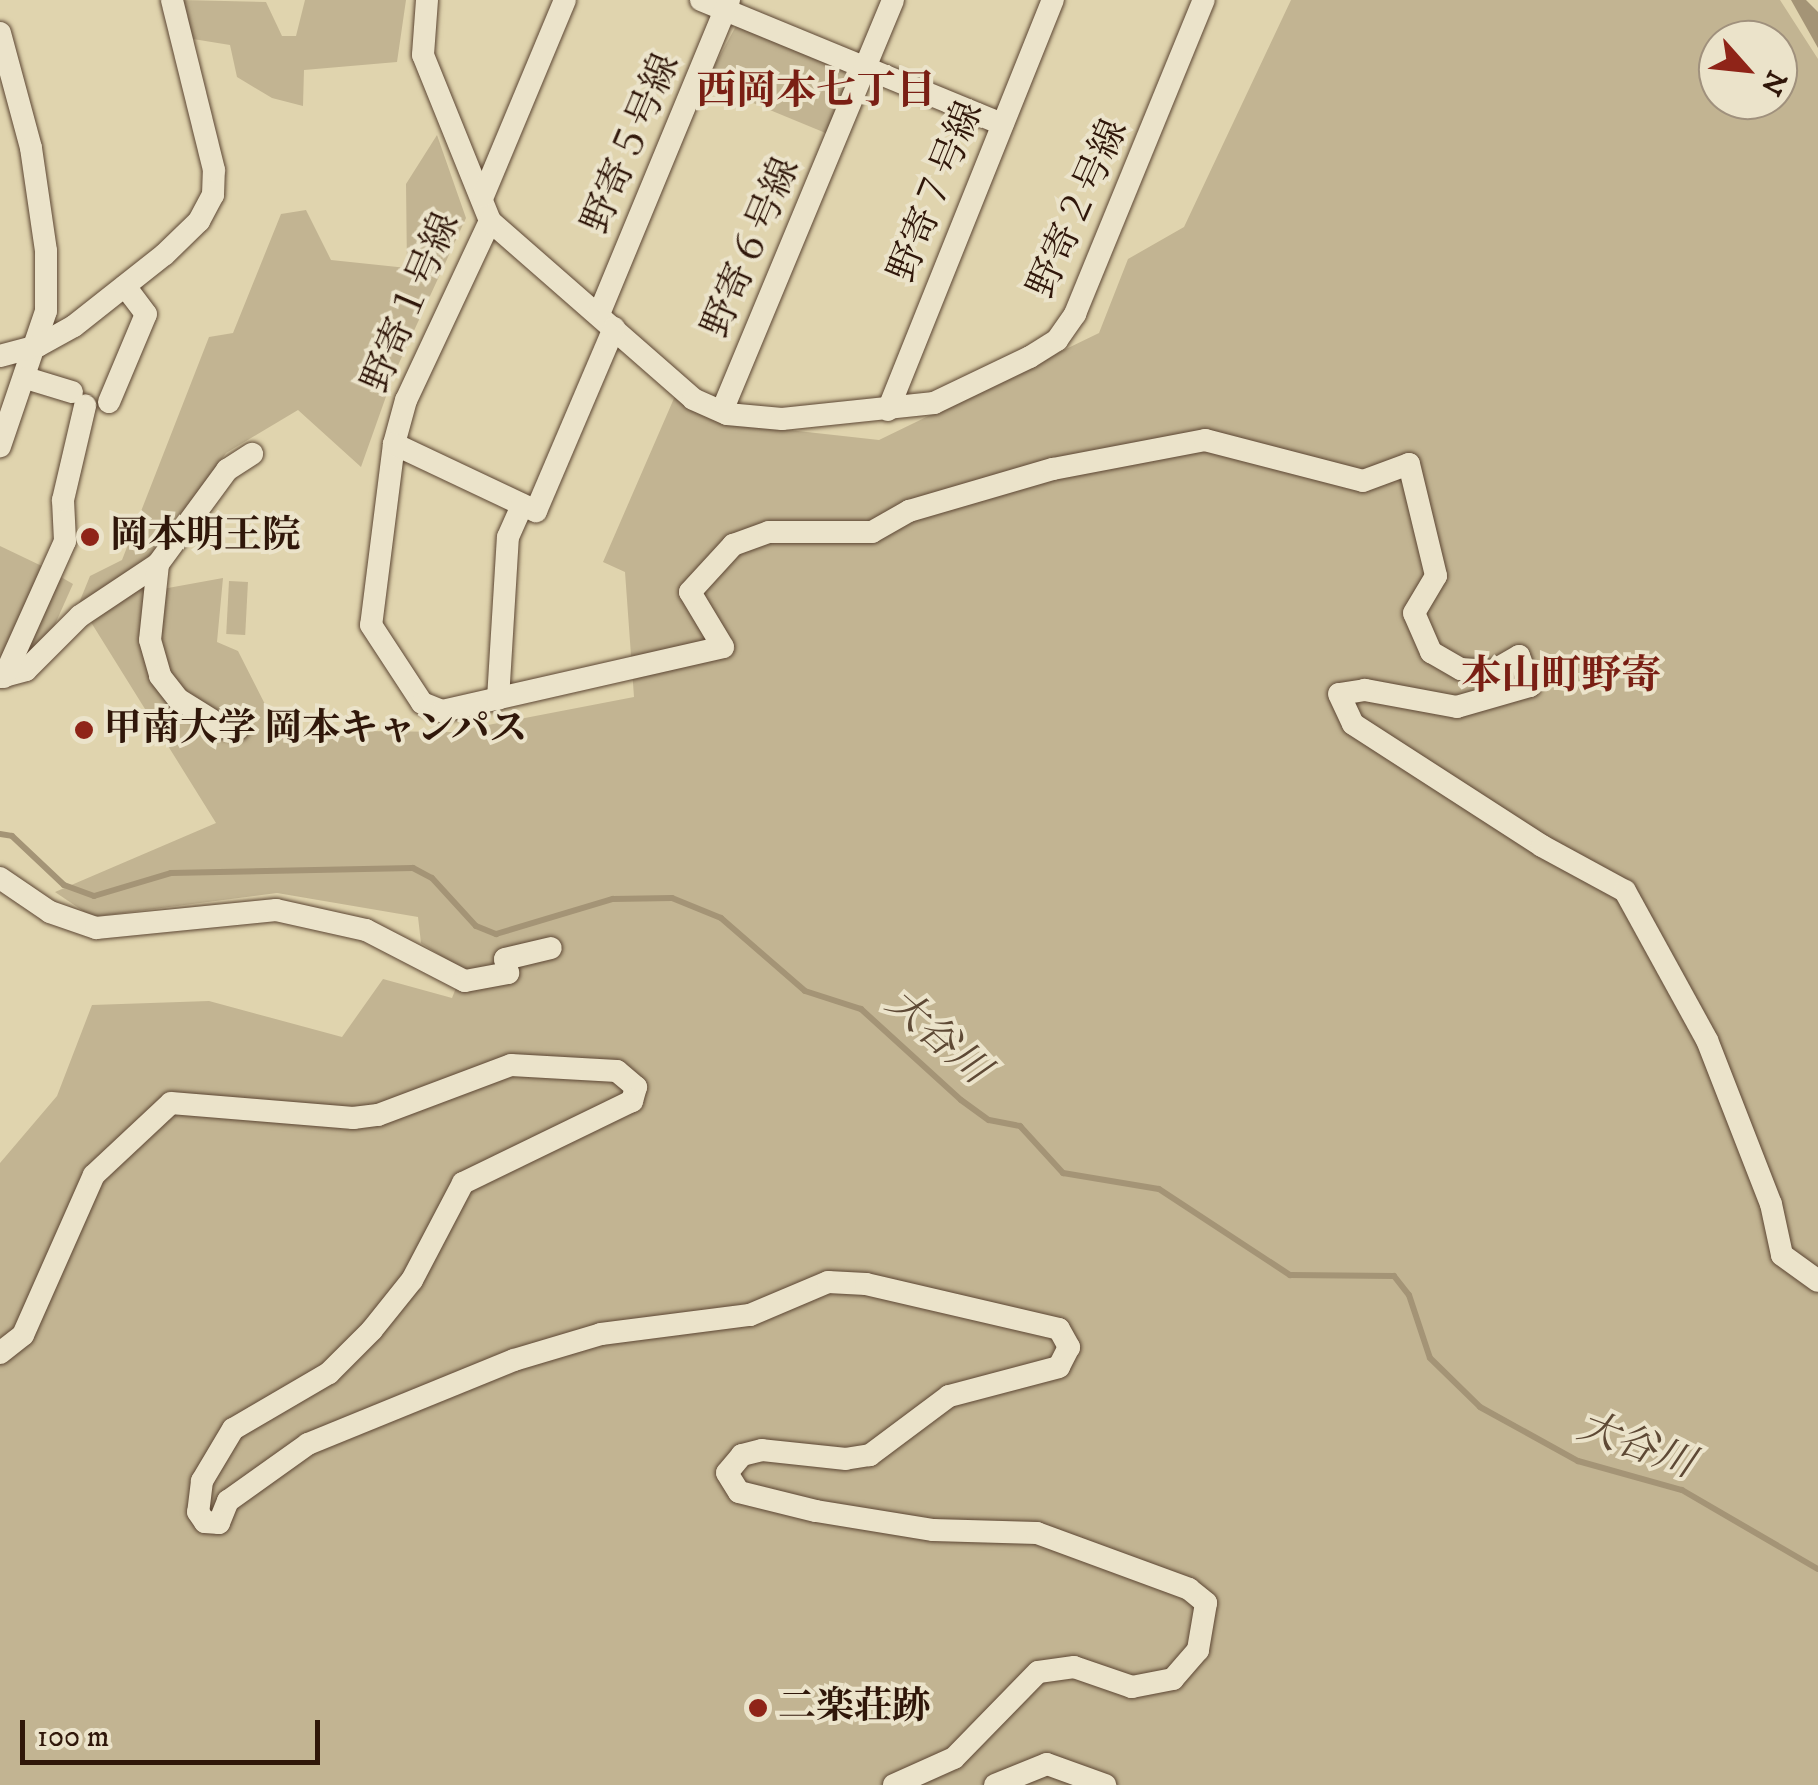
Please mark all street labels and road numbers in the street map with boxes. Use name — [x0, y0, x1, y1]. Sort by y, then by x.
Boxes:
street label: 野寄５号線 — [574, 48, 690, 240]
street label: 野寄７号線 — [880, 95, 994, 289]
street label: 野寄２号線 — [1020, 113, 1138, 305]
street label: 野寄６号線 — [694, 152, 810, 344]
street label: 野寄１号線 — [354, 207, 470, 399]

